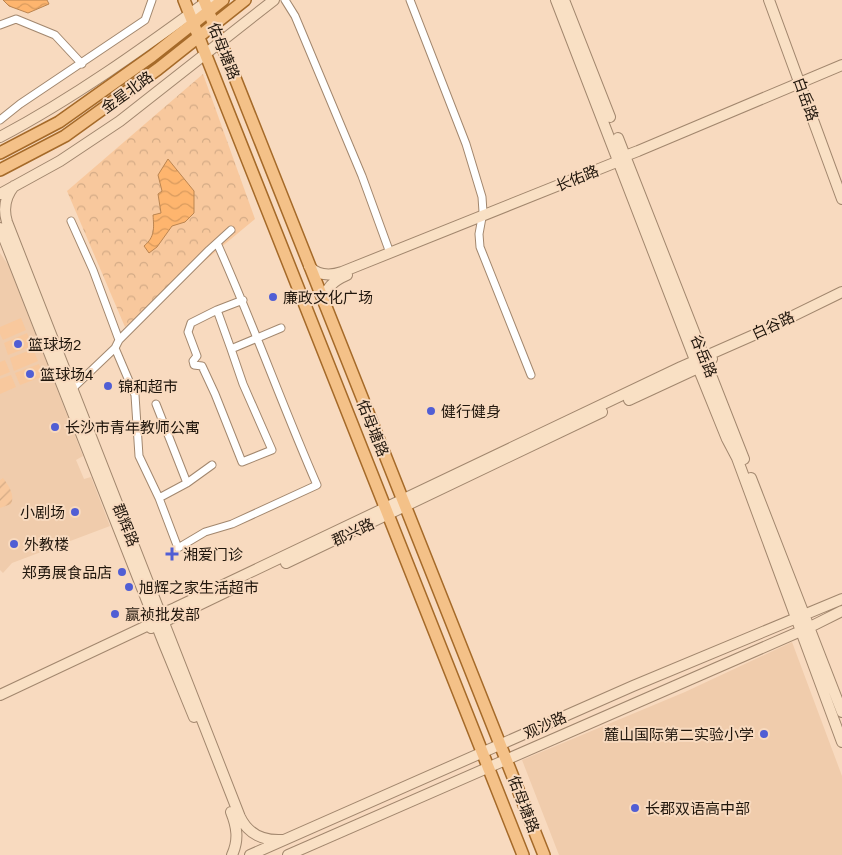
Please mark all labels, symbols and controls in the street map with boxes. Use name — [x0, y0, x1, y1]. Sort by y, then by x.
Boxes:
street label: 佑母塘路 — [205, 20, 243, 82]
street label: 金星北路 — [98, 67, 156, 117]
street label: 白岳路 — [790, 75, 822, 123]
street label: 长佑路 — [553, 162, 601, 194]
place label: 廉政文化广场 — [283, 289, 373, 306]
marker: 廉政文化广场 — [267, 291, 279, 303]
street label: 白谷路 — [749, 308, 797, 342]
street label: 谷岳路 — [688, 332, 720, 380]
place label: 篮球场2 — [28, 336, 81, 353]
marker: 篮球场2 — [12, 338, 24, 350]
place label: 篮球场4 — [40, 366, 93, 383]
marker: 篮球场4 — [24, 368, 36, 380]
place label: 锦和超市 — [118, 378, 178, 395]
marker: 锦和超市 — [102, 380, 114, 392]
street label: 佑母塘路 — [354, 397, 392, 459]
place label: 健行健身 — [441, 403, 501, 420]
marker: 健行健身 — [425, 405, 437, 417]
place label: 长沙市青年教师公寓 — [65, 419, 200, 436]
marker: 长沙市青年教师公寓 — [49, 421, 61, 433]
street label: 郡辉路 — [110, 501, 142, 549]
place label: 小剧场 — [20, 504, 65, 521]
marker: 小剧场 — [69, 506, 81, 518]
street label: 郡兴路 — [329, 515, 377, 549]
place label: 外教楼 — [24, 536, 69, 553]
marker: 外教楼 — [8, 538, 20, 550]
place label: 湘爱门诊 — [183, 546, 243, 563]
marker: 湘爱门诊 — [165, 547, 179, 561]
place label: 郑勇展食品店 — [22, 564, 112, 581]
marker: 郑勇展食品店 — [116, 566, 128, 578]
place label: 旭辉之家生活超市 — [139, 579, 259, 596]
marker: 旭辉之家生活超市 — [123, 581, 135, 593]
place label: 赢祯批发部 — [125, 606, 200, 623]
marker: 赢祯批发部 — [109, 608, 121, 620]
street label: 观沙路 — [521, 708, 569, 742]
place label: 麓山国际第二实验小学 — [604, 726, 754, 743]
marker: 麓山国际第二实验小学 — [758, 728, 770, 740]
street label: 佑母塘路 — [505, 773, 543, 835]
place label: 长郡双语高中部 — [645, 800, 750, 817]
marker: 长郡双语高中部 — [629, 802, 641, 814]

